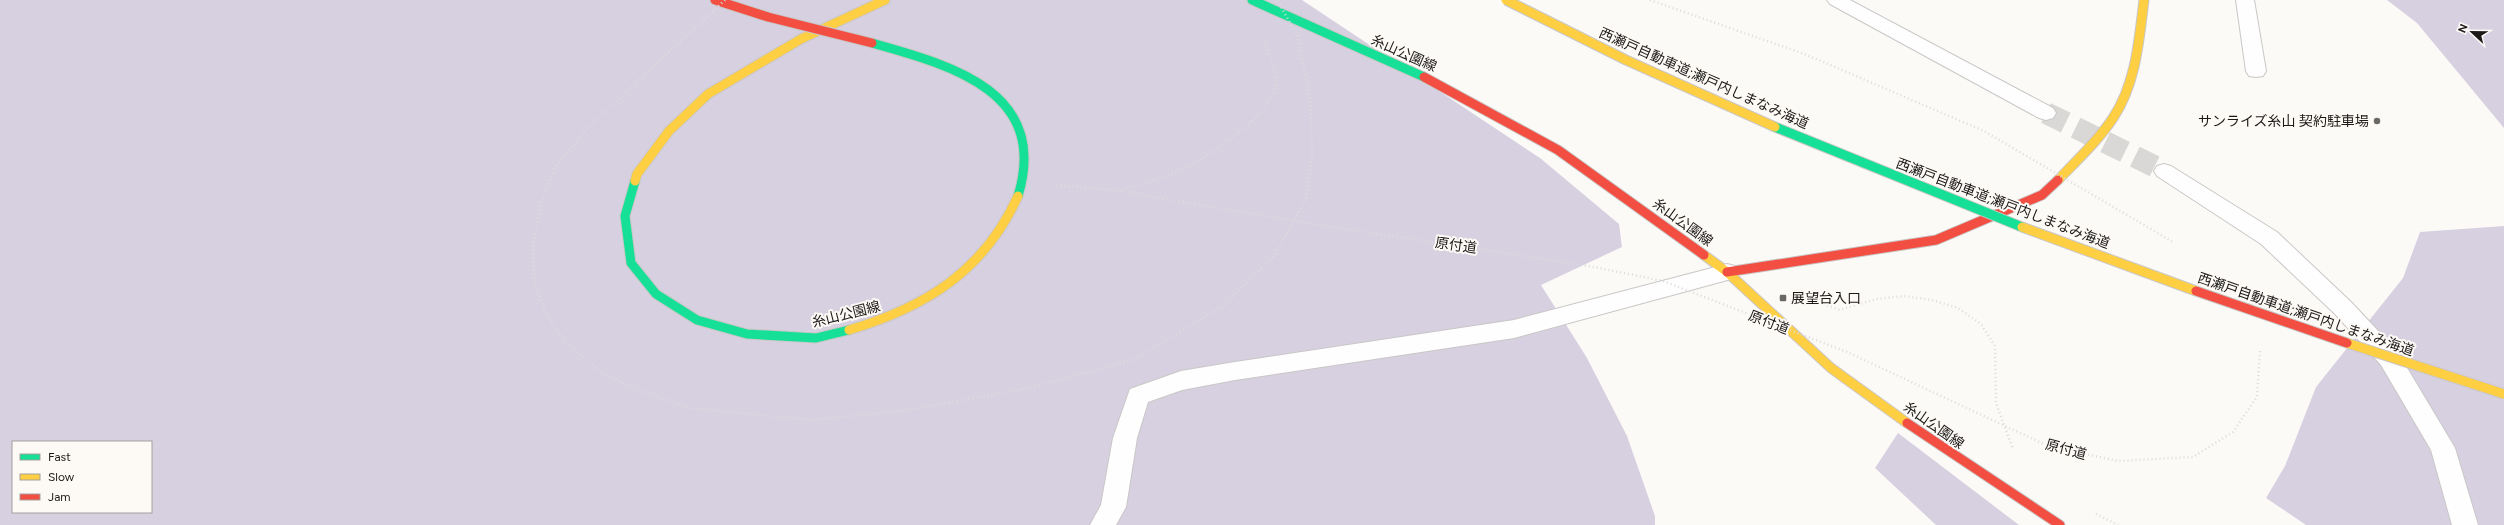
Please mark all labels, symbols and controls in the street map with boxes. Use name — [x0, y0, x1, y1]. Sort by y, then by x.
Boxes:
north arrow — [2452, 12, 2492, 52]
text: N — [2456, 22, 2471, 35]
street label: 西瀬戸自動車道;瀬戸内しまなみ海道 — [1596, 24, 1811, 133]
street label: 糸山公園線 — [1368, 31, 1439, 75]
place label: サンライズ糸山 契約駐車場 — [2198, 113, 2369, 130]
marker: サンライズ糸山 契約駐車場 — [2372, 116, 2382, 126]
street label: 西瀬戸自動車道;瀬戸内しまなみ海道 — [1894, 155, 2112, 252]
street label: 糸山公園線 — [1649, 195, 1716, 250]
street label: 原付道 — [1434, 234, 1478, 257]
street label: 西瀬戸自動車道;瀬戸内しまなみ海道 — [2195, 269, 2416, 360]
place label: 展望台入口 — [1791, 290, 1861, 307]
marker: 展望台入口 — [1778, 293, 1788, 303]
street label: 糸山公園線 — [810, 298, 882, 331]
street label: 原付道 — [1746, 307, 1791, 338]
street label: 糸山公園線 — [1900, 398, 1967, 452]
street label: 原付道 — [2043, 436, 2088, 463]
legend — [12, 441, 152, 513]
text: Fast — [48, 450, 71, 464]
text: Slow — [48, 470, 75, 484]
text: Jam — [48, 490, 71, 504]

